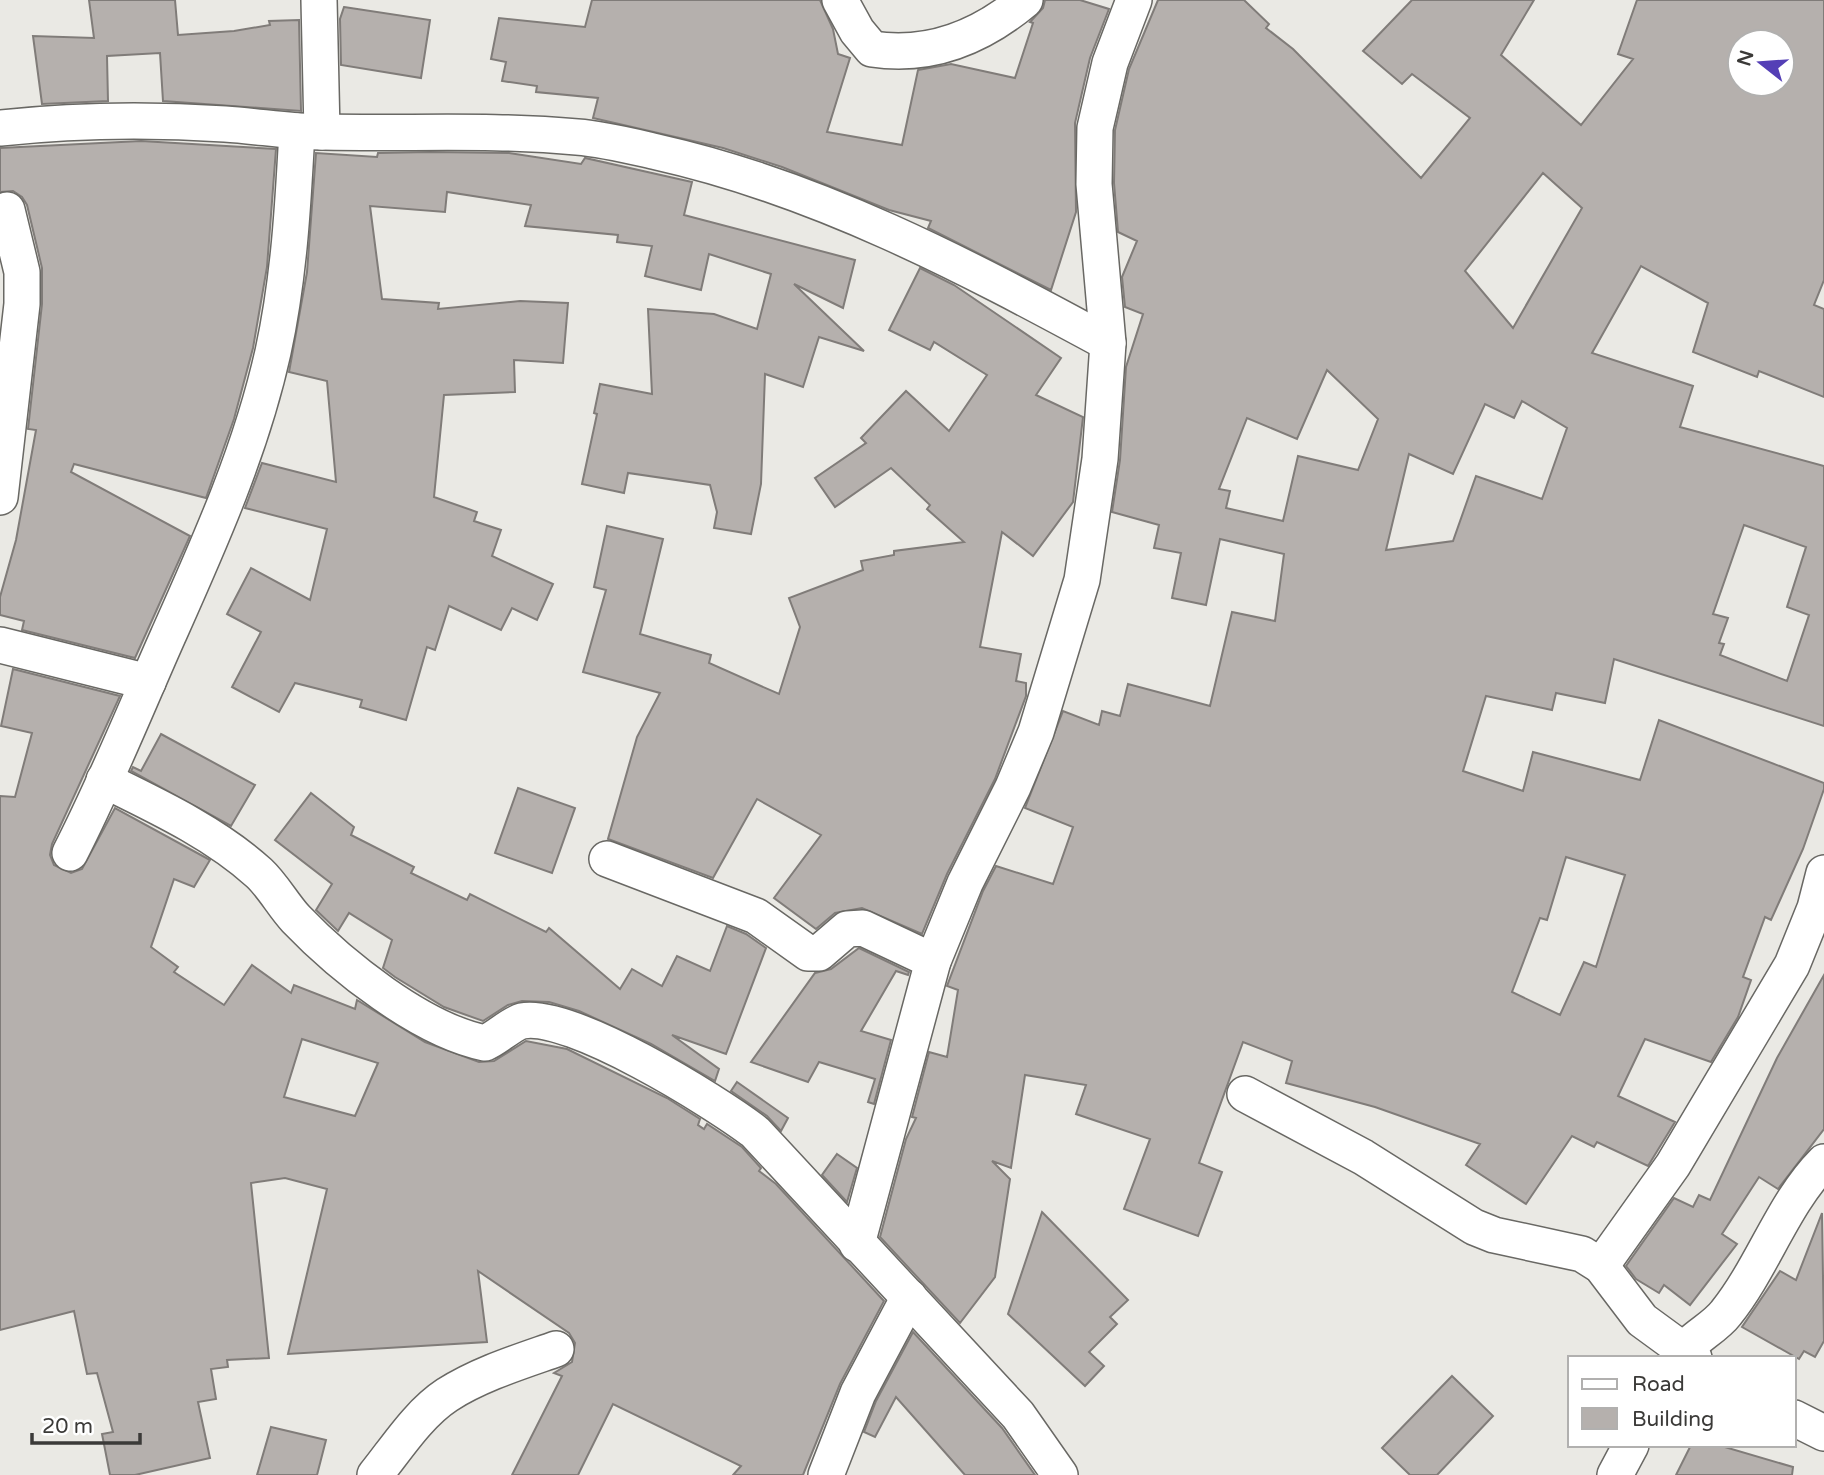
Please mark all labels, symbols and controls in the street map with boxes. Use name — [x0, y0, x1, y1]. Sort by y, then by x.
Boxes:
north arrow — [1726, 28, 1796, 98]
text: N — [1733, 48, 1758, 69]
legend — [1568, 1356, 1796, 1447]
text: Road — [1632, 1372, 1685, 1397]
scale bar — [32, 1402, 140, 1446]
text: Building — [1632, 1407, 1714, 1432]
text: 20 m — [42, 1414, 93, 1439]

